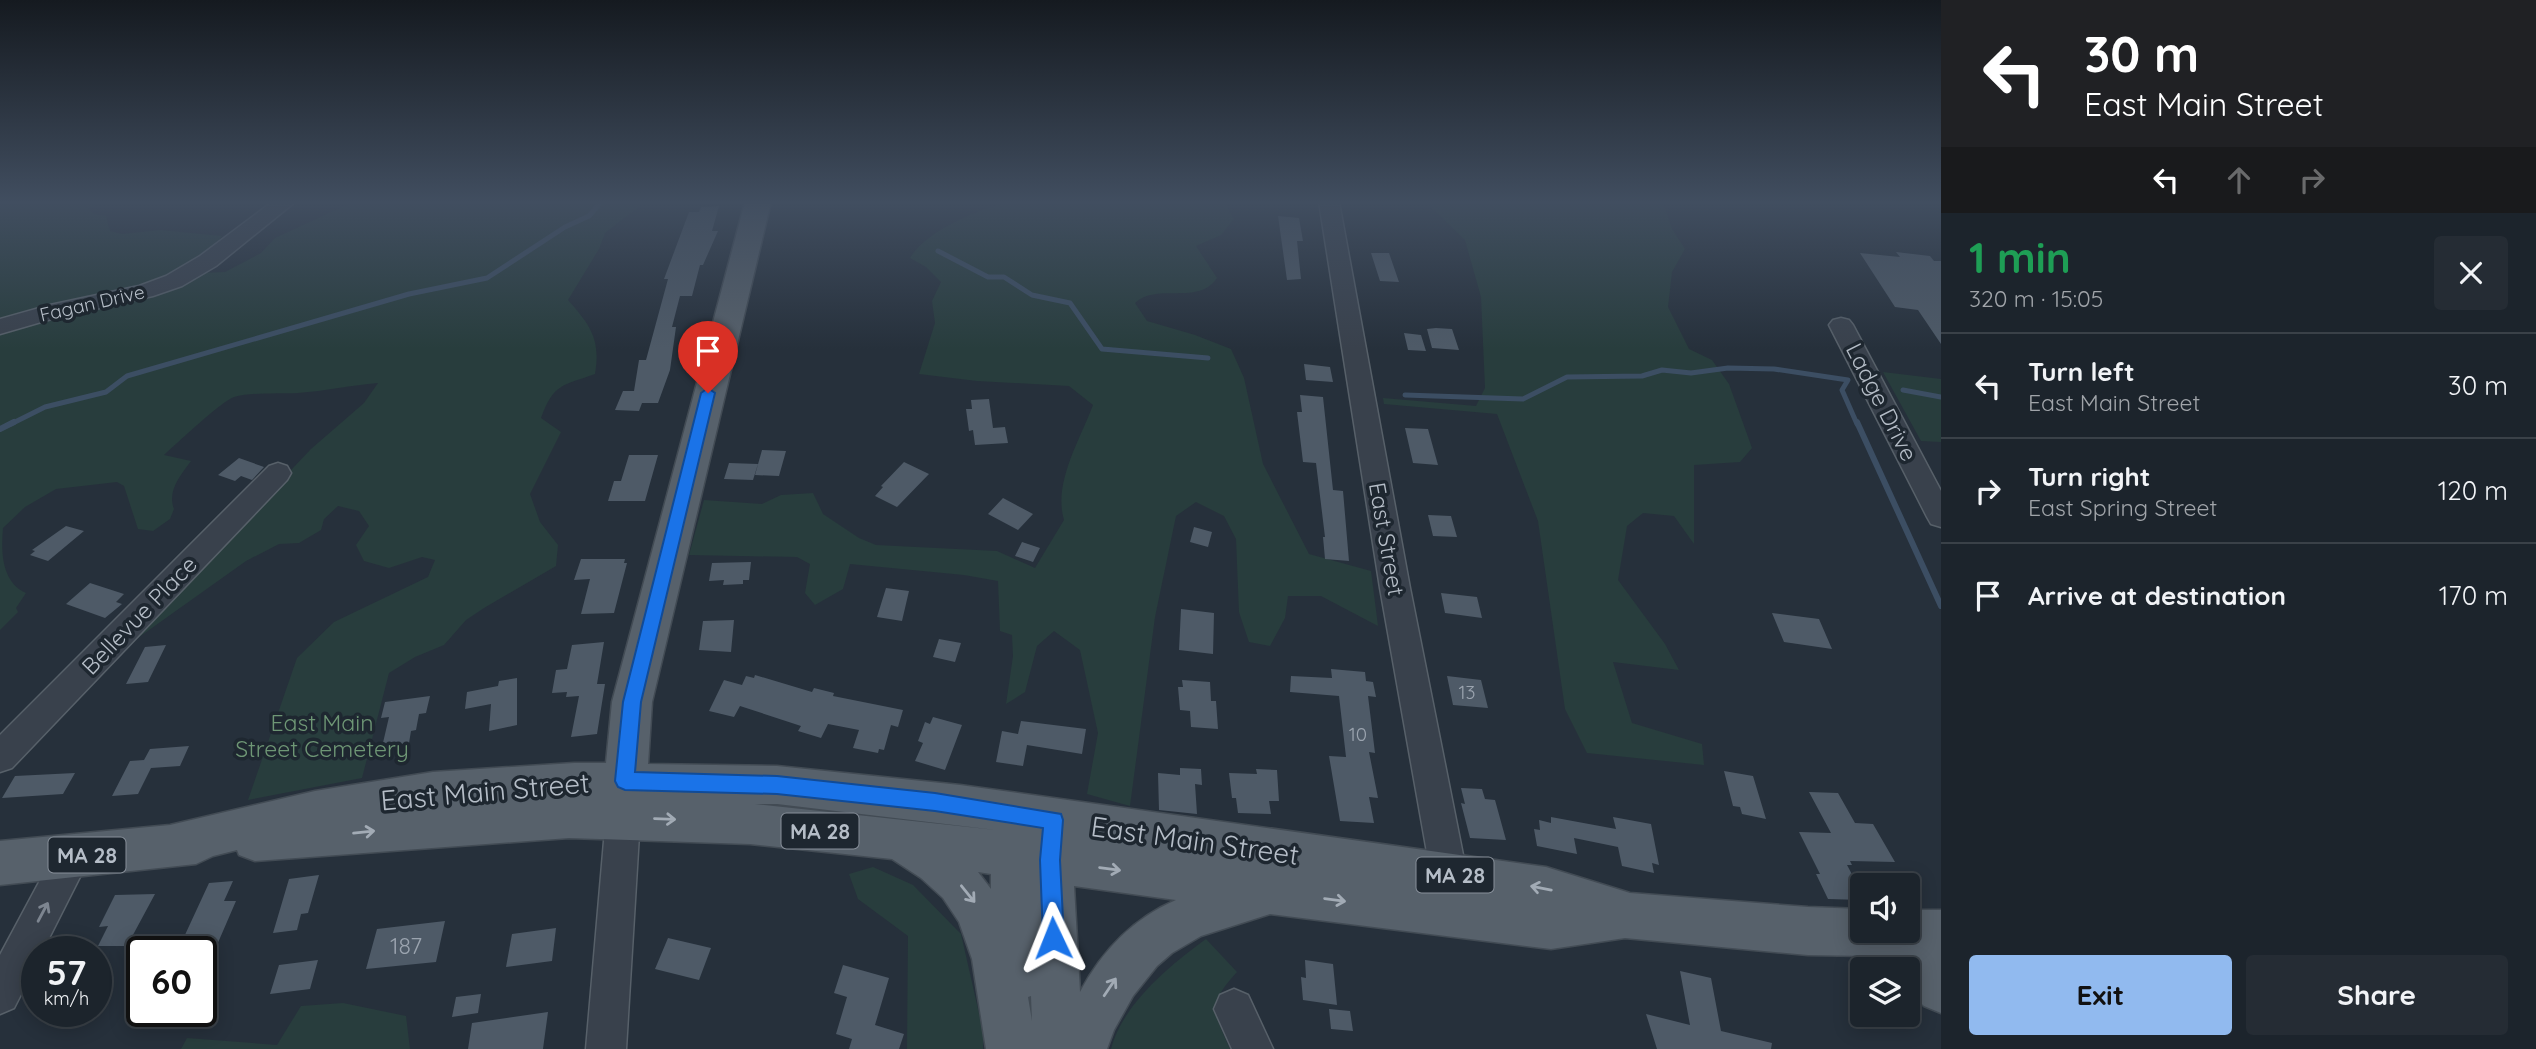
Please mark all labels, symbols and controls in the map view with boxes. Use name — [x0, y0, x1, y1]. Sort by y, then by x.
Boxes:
text: 30 m — [2084, 23, 2199, 84]
icon: left — [1969, 28, 2060, 119]
text: East Main Street — [2084, 84, 2324, 124]
icon: left — [2147, 161, 2185, 199]
icon: ahead — [2220, 161, 2258, 199]
icon: right — [2293, 161, 2331, 199]
text: 1 min — [1969, 231, 2071, 284]
button: close — [2434, 236, 2508, 310]
street label: Fagan Drive — [37, 279, 147, 327]
text: 320 m · 15:05 — [1969, 284, 2103, 313]
pin — [678, 321, 738, 393]
icon: arrive — [689, 332, 727, 370]
street label: Ladge Drive — [1840, 338, 1924, 466]
text: Turn left — [2028, 355, 2135, 388]
icon: left — [1969, 367, 2007, 405]
text: 30 m — [2448, 369, 2508, 402]
text: East Main Street — [2028, 388, 2200, 417]
text: Turn right — [2028, 460, 2150, 493]
icon: right — [1969, 472, 2007, 510]
text: 120 m — [2438, 474, 2508, 507]
street label: East Street — [1363, 480, 1411, 598]
text: East Spring Street — [2028, 493, 2217, 522]
street label: Bellevue Place — [75, 550, 203, 680]
icon: arrive — [1969, 577, 2007, 615]
text: Arrive at destination — [2028, 579, 2286, 612]
text: 170 m — [2439, 579, 2508, 612]
house number: 13 — [1459, 680, 1476, 704]
park label: East Main Street Cemetery — [235, 708, 409, 763]
house number: 10 — [1349, 722, 1367, 746]
street label: East Main Street — [379, 764, 591, 818]
street label: East Main Street — [1089, 808, 1301, 872]
one-way arrow — [653, 813, 676, 826]
road number: MA 28 — [782, 814, 858, 848]
one-way arrow — [353, 825, 375, 838]
road number: MA 28 — [48, 838, 126, 872]
road number: MA 28 — [1416, 858, 1494, 892]
one-way arrow — [1098, 863, 1121, 876]
map controls — [1850, 873, 1920, 1027]
button: sound — [1850, 873, 1920, 943]
one-way arrow — [1530, 881, 1553, 895]
one-way arrow — [961, 885, 976, 903]
one-way arrow — [1323, 894, 1346, 907]
position arrow — [1016, 901, 1090, 975]
one-way arrow — [37, 902, 50, 923]
house number: 187 — [390, 931, 422, 960]
speed limit sign: 60 — [126, 936, 217, 1027]
text: 57 — [47, 950, 86, 994]
button: Exit — [1969, 955, 2232, 1035]
button: Share — [2246, 955, 2508, 1035]
button: layers — [1850, 957, 1920, 1027]
one-way arrow — [1103, 978, 1117, 997]
text: km/h — [44, 987, 89, 1010]

